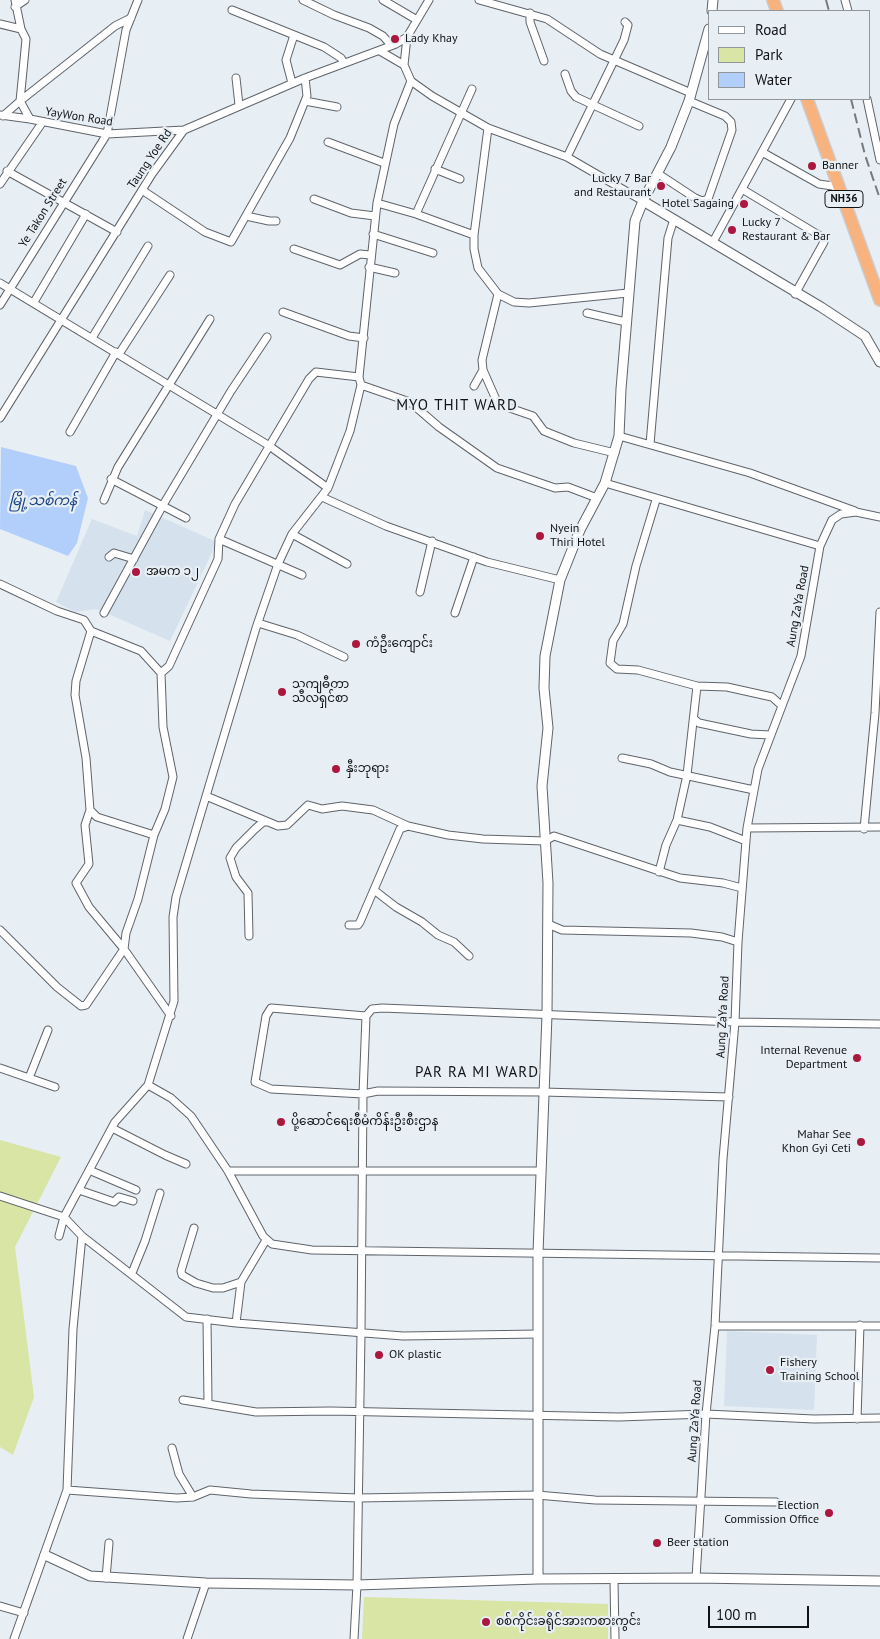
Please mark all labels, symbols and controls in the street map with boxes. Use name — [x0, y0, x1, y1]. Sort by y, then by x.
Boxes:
legend — [708, 10, 870, 100]
text: Road — [755, 20, 787, 39]
place label: Lady Khay — [405, 32, 458, 46]
marker: Lady Khay — [389, 33, 401, 45]
text: Park — [755, 45, 783, 64]
text: Water — [755, 70, 792, 89]
street label: YayWon Road — [44, 105, 114, 129]
street label: Taung Yoe Rd — [125, 126, 175, 192]
place label: Banner — [822, 159, 858, 173]
marker: Banner — [806, 160, 818, 172]
place label: Lucky 7 Bar and Restaurant — [574, 172, 651, 200]
street label: Ye Takon Street — [16, 176, 70, 250]
marker: Lucky 7 Bar and Restaurant — [655, 180, 667, 192]
road number: NH36 — [825, 190, 863, 208]
place label: Hotel Sagaing — [662, 197, 734, 211]
marker: Hotel Sagaing — [738, 198, 750, 210]
place label: Lucky 7 Restaurant & Bar — [742, 216, 830, 244]
marker: Lucky 7 Restaurant & Bar — [726, 224, 738, 236]
district label: MYO THIT WARD — [395, 397, 519, 415]
water label: မြို့သစ်ကန် — [9, 493, 77, 509]
place label: Nyein Thiri Hotel — [550, 522, 605, 550]
marker: Nyein Thiri Hotel — [534, 530, 546, 542]
street label: Aung ZaYa Road — [784, 564, 812, 648]
place label: အမက ၁၂ — [146, 565, 199, 579]
marker: အမက ၁၂ — [130, 566, 142, 578]
place label: ကံဦးကျောင်း — [366, 637, 433, 651]
marker: ကံဦးကျောင်း — [350, 638, 362, 650]
place label: သကျဓီတာ သီလရှင်စာ — [292, 678, 349, 706]
marker: သကျဓီတာ သီလရှင်စာ — [276, 686, 288, 698]
place label: နှီးဘုရား — [346, 762, 389, 776]
marker: နှီးဘုရား — [330, 763, 342, 775]
street label: Aung ZaYa Road — [714, 976, 732, 1058]
place label: Internal Revenue Department — [760, 1044, 847, 1072]
marker: Internal Revenue Department — [851, 1052, 863, 1064]
district label: PAR RA MI WARD — [413, 1064, 541, 1082]
place label: ပို့ဆောင်ရေးစီမံကိန်းဦးစီးဌာန — [291, 1115, 438, 1129]
marker: ပို့ဆောင်ရေးစီမံကိန်းဦးစီးဌာန — [275, 1116, 287, 1128]
place label: Mahar See Khon Gyi Ceti — [782, 1128, 851, 1156]
marker: Mahar See Khon Gyi Ceti — [855, 1136, 867, 1148]
place label: OK plastic — [389, 1348, 441, 1362]
marker: OK plastic — [373, 1349, 385, 1361]
place label: Fishery Training School — [780, 1356, 859, 1384]
marker: Fishery Training School — [764, 1364, 776, 1376]
street label: Aung ZaYa Road — [685, 1379, 705, 1463]
place label: Election Commission Office — [724, 1499, 819, 1527]
marker: Election Commission Office — [823, 1507, 835, 1519]
place label: Beer station — [667, 1536, 729, 1550]
marker: Beer station — [651, 1537, 663, 1549]
scale bar — [710, 1596, 811, 1628]
text: 100 m — [716, 1605, 757, 1624]
place label: စစ်ကိုင်းခရိုင်အားကစားကွင်း — [496, 1615, 641, 1629]
marker: စစ်ကိုင်းခရိုင်အားကစားကွင်း — [480, 1616, 492, 1628]

